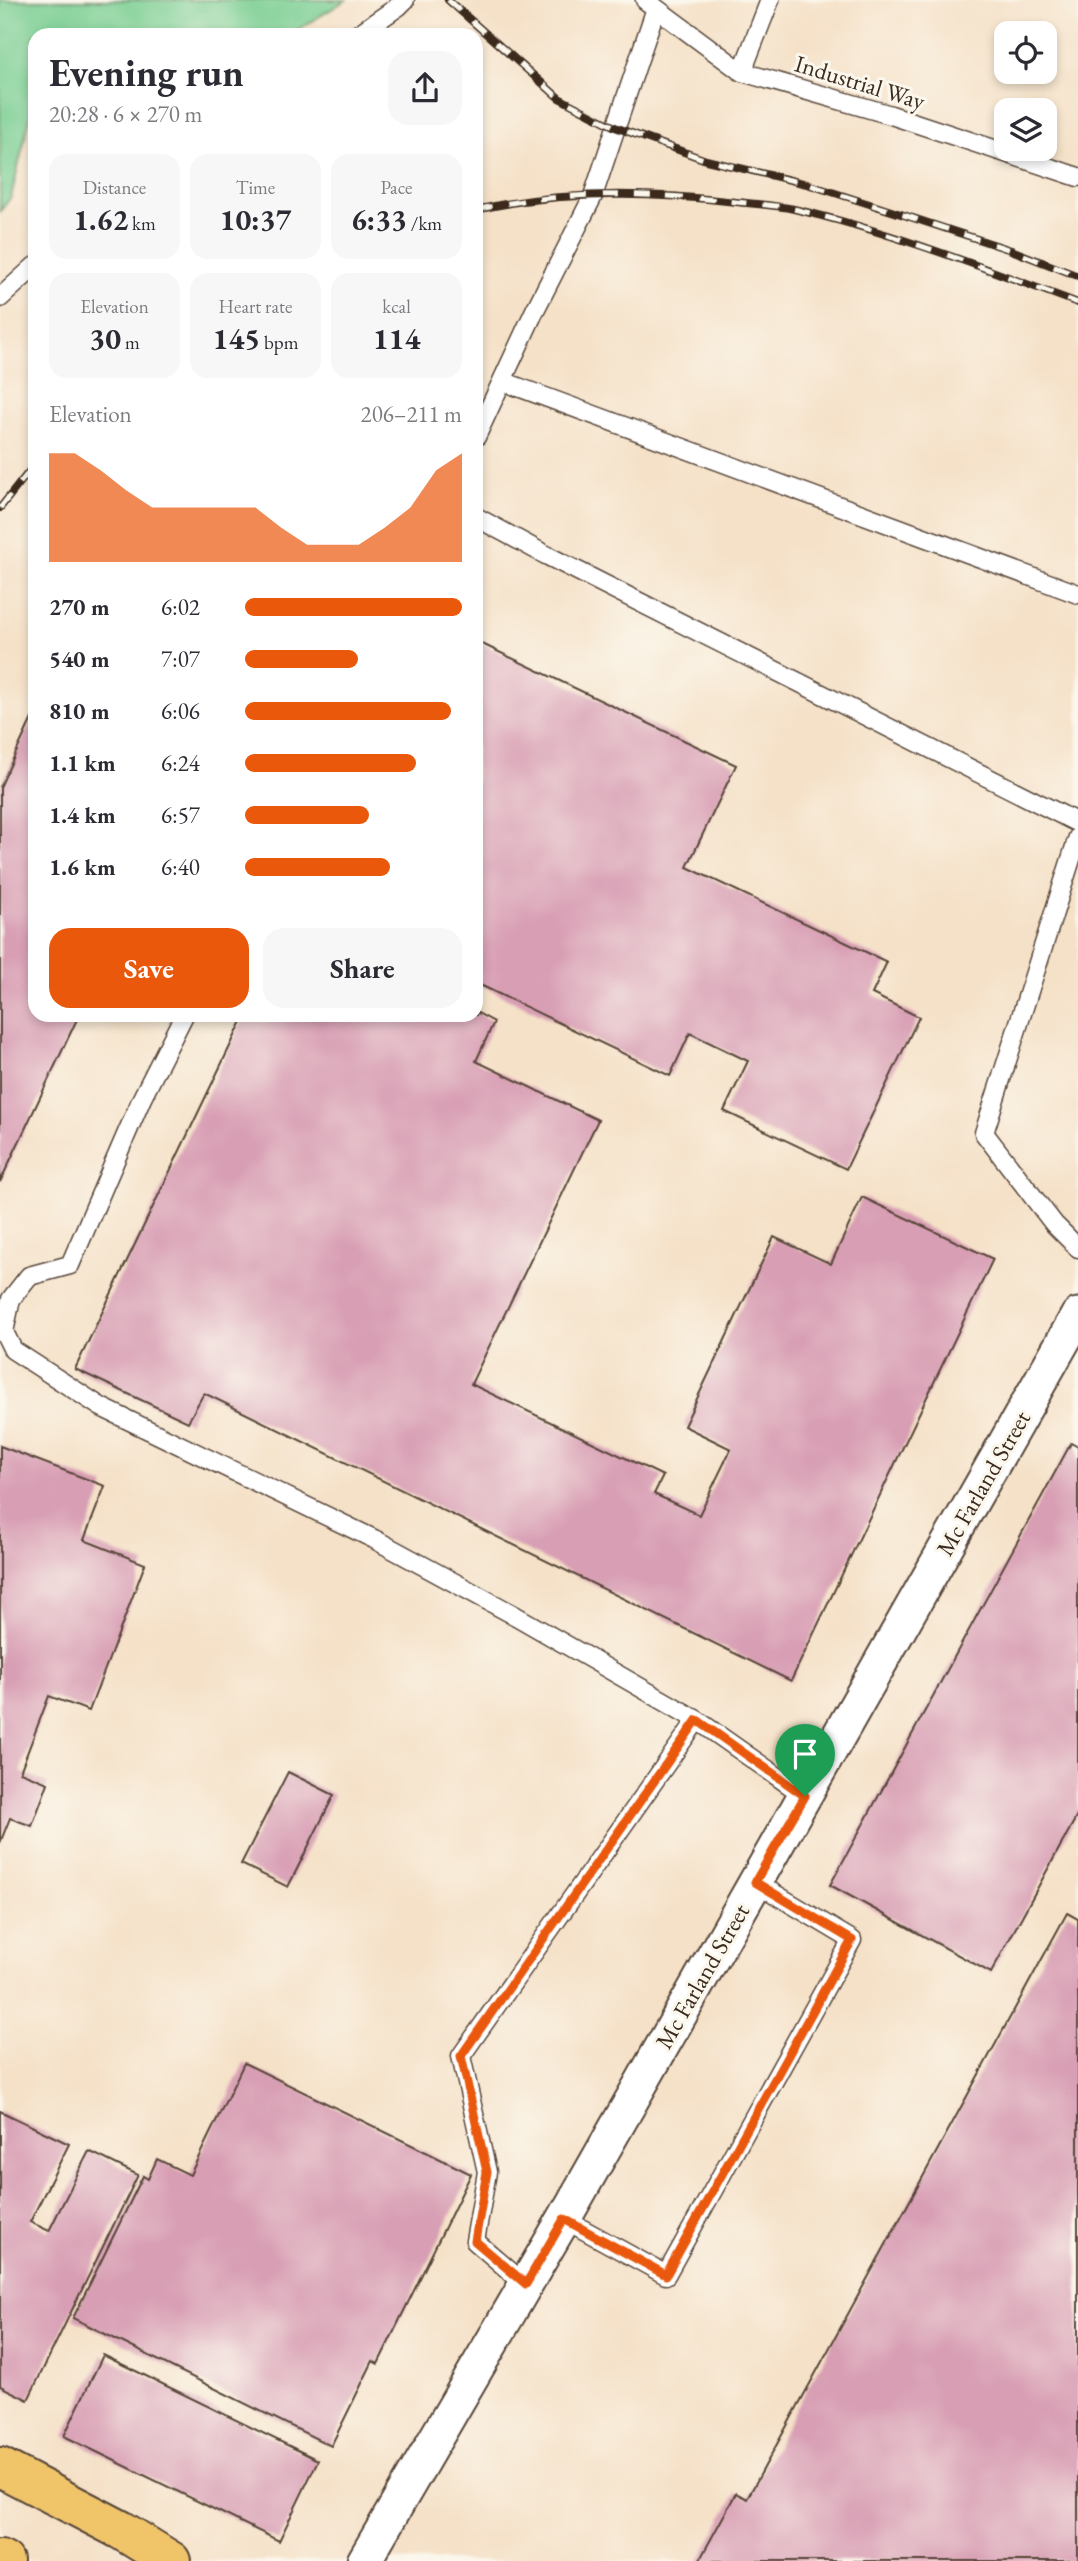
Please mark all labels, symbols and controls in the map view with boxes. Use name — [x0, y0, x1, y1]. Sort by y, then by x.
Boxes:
map controls — [994, 21, 1057, 161]
button: locate — [994, 21, 1057, 84]
text: Evening run — [49, 48, 244, 97]
street label: Industrial Way — [791, 48, 929, 117]
button: share — [388, 51, 462, 125]
button: layers — [994, 98, 1057, 161]
text: 20:28 · 6 × 270 m — [49, 99, 202, 129]
text: Distance — [83, 175, 146, 200]
text: Time — [236, 175, 275, 200]
text: Pace — [381, 175, 412, 200]
text: 1.62 — [73, 200, 128, 239]
text: 10:37 — [220, 200, 291, 239]
text: 6:33 — [351, 200, 407, 239]
text: km — [128, 211, 156, 236]
text: /km — [407, 211, 442, 236]
text: Elevation — [80, 294, 149, 319]
text: Heart rate — [219, 294, 292, 319]
text: kcal — [382, 294, 411, 319]
text: 30 — [89, 319, 121, 358]
text: 145 — [213, 319, 260, 358]
text: 114 — [373, 319, 420, 358]
text: m — [121, 330, 140, 355]
text: bpm — [260, 330, 298, 355]
text: Elevation — [49, 399, 132, 429]
text: 206–211 m — [361, 399, 462, 429]
text: 270 m — [49, 592, 110, 622]
text: 6:02 — [161, 592, 200, 622]
text: 540 m — [49, 644, 110, 674]
text: 7:07 — [161, 644, 200, 674]
text: 810 m — [49, 696, 110, 726]
text: 6:06 — [161, 696, 200, 726]
text: 1.1 km — [49, 748, 116, 778]
text: 6:24 — [161, 748, 200, 778]
text: 1.4 km — [49, 800, 116, 830]
text: 6:57 — [161, 800, 200, 830]
text: 1.6 km — [49, 852, 116, 882]
text: 6:40 — [161, 852, 200, 882]
button: Save — [49, 928, 249, 1008]
button: Share — [263, 928, 462, 1008]
street label: Mc Farland Street — [929, 1404, 1037, 1561]
pin — [775, 1724, 835, 1796]
icon: arrive — [786, 1735, 824, 1773]
street label: Mc Farland Street — [648, 1897, 756, 2054]

